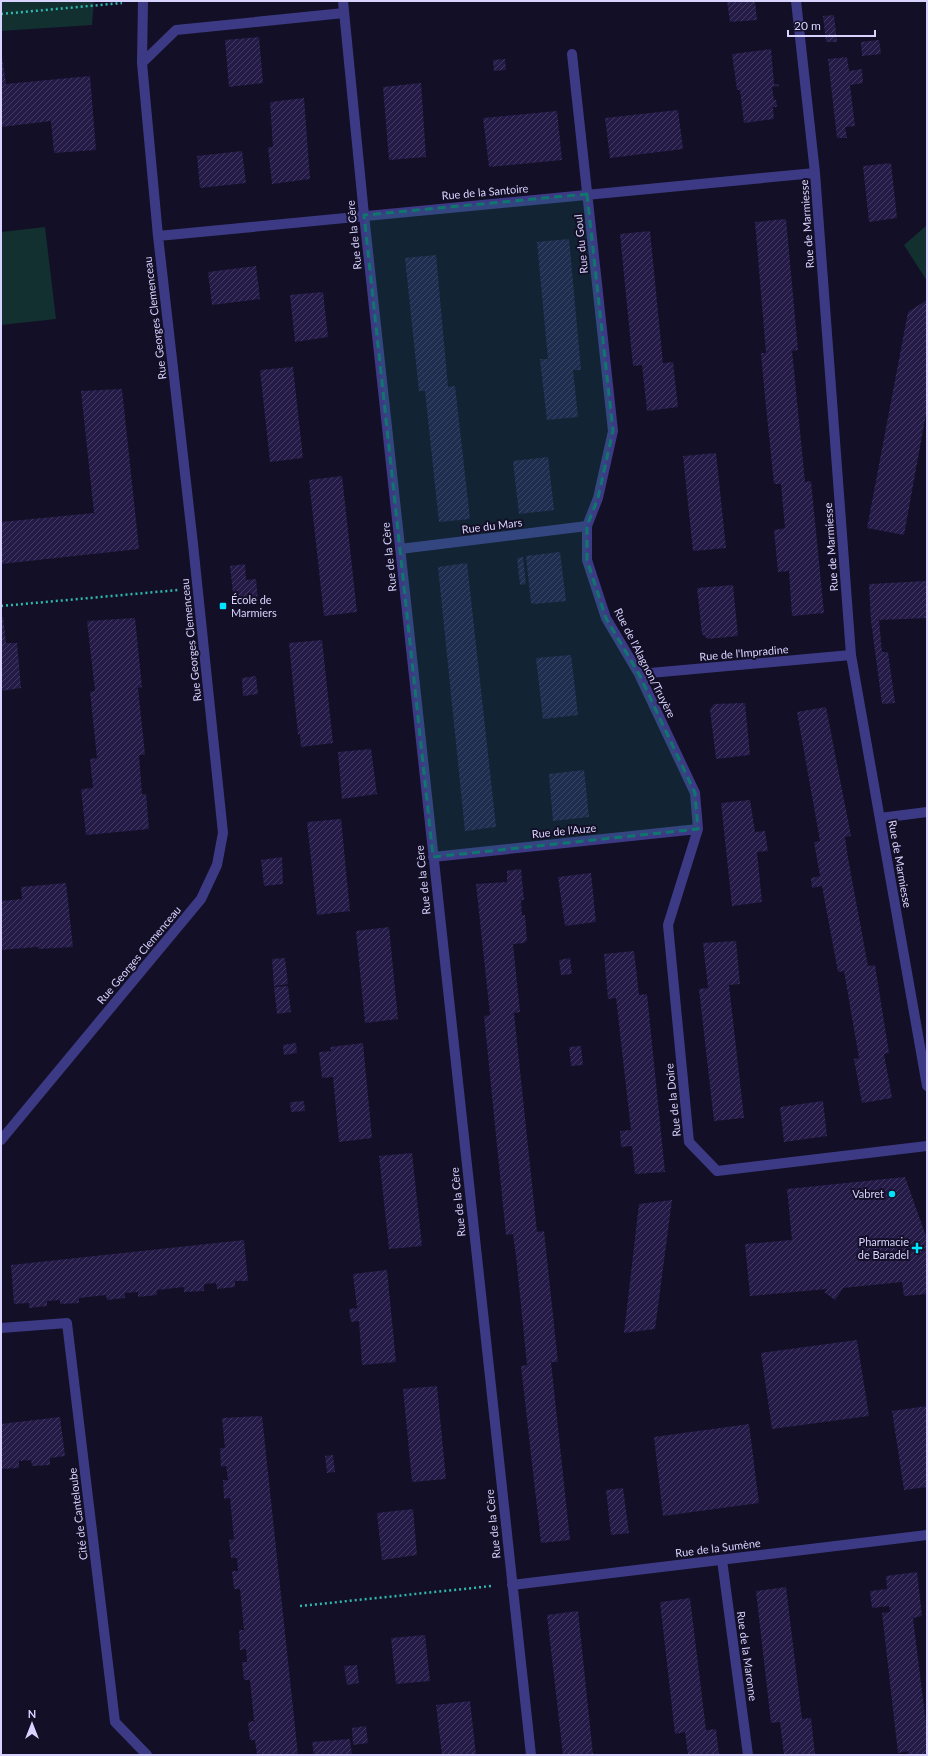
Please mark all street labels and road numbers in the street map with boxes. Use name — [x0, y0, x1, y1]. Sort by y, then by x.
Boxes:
street label: Rue de Marmiesse — [797, 179, 816, 269]
street label: Rue de la Santoire — [441, 181, 529, 202]
street label: Rue de la Cère — [343, 200, 364, 270]
street label: Rue du Goul — [571, 214, 590, 274]
street label: Rue Georges Clemenceau — [141, 256, 168, 380]
street label: Rue de Marmiesse — [821, 502, 840, 592]
street label: Rue du Mars — [461, 515, 523, 536]
street label: Rue de la Cère — [378, 522, 399, 592]
street label: Rue Georges Clemenceau — [178, 578, 203, 702]
street label: Rue de l'Alagnon/Truyère — [612, 606, 679, 720]
street label: Rue de l'Impradine — [699, 642, 789, 663]
street label: Rue de Marmiesse — [886, 819, 915, 909]
street label: Rue de l'Auze — [531, 821, 597, 840]
street label: Rue de la Cère — [412, 845, 433, 915]
street label: Rue Georges Clemenceau — [94, 903, 183, 1006]
street label: Rue de la Doire — [662, 1062, 683, 1137]
street label: Rue de la Cère — [447, 1167, 468, 1237]
street label: Cité de Canteloube — [65, 1467, 90, 1561]
street label: Rue de la Cère — [482, 1489, 503, 1559]
street label: Rue de la Sumène — [675, 1536, 762, 1559]
street label: Rue de la Maronne — [735, 1610, 760, 1702]

